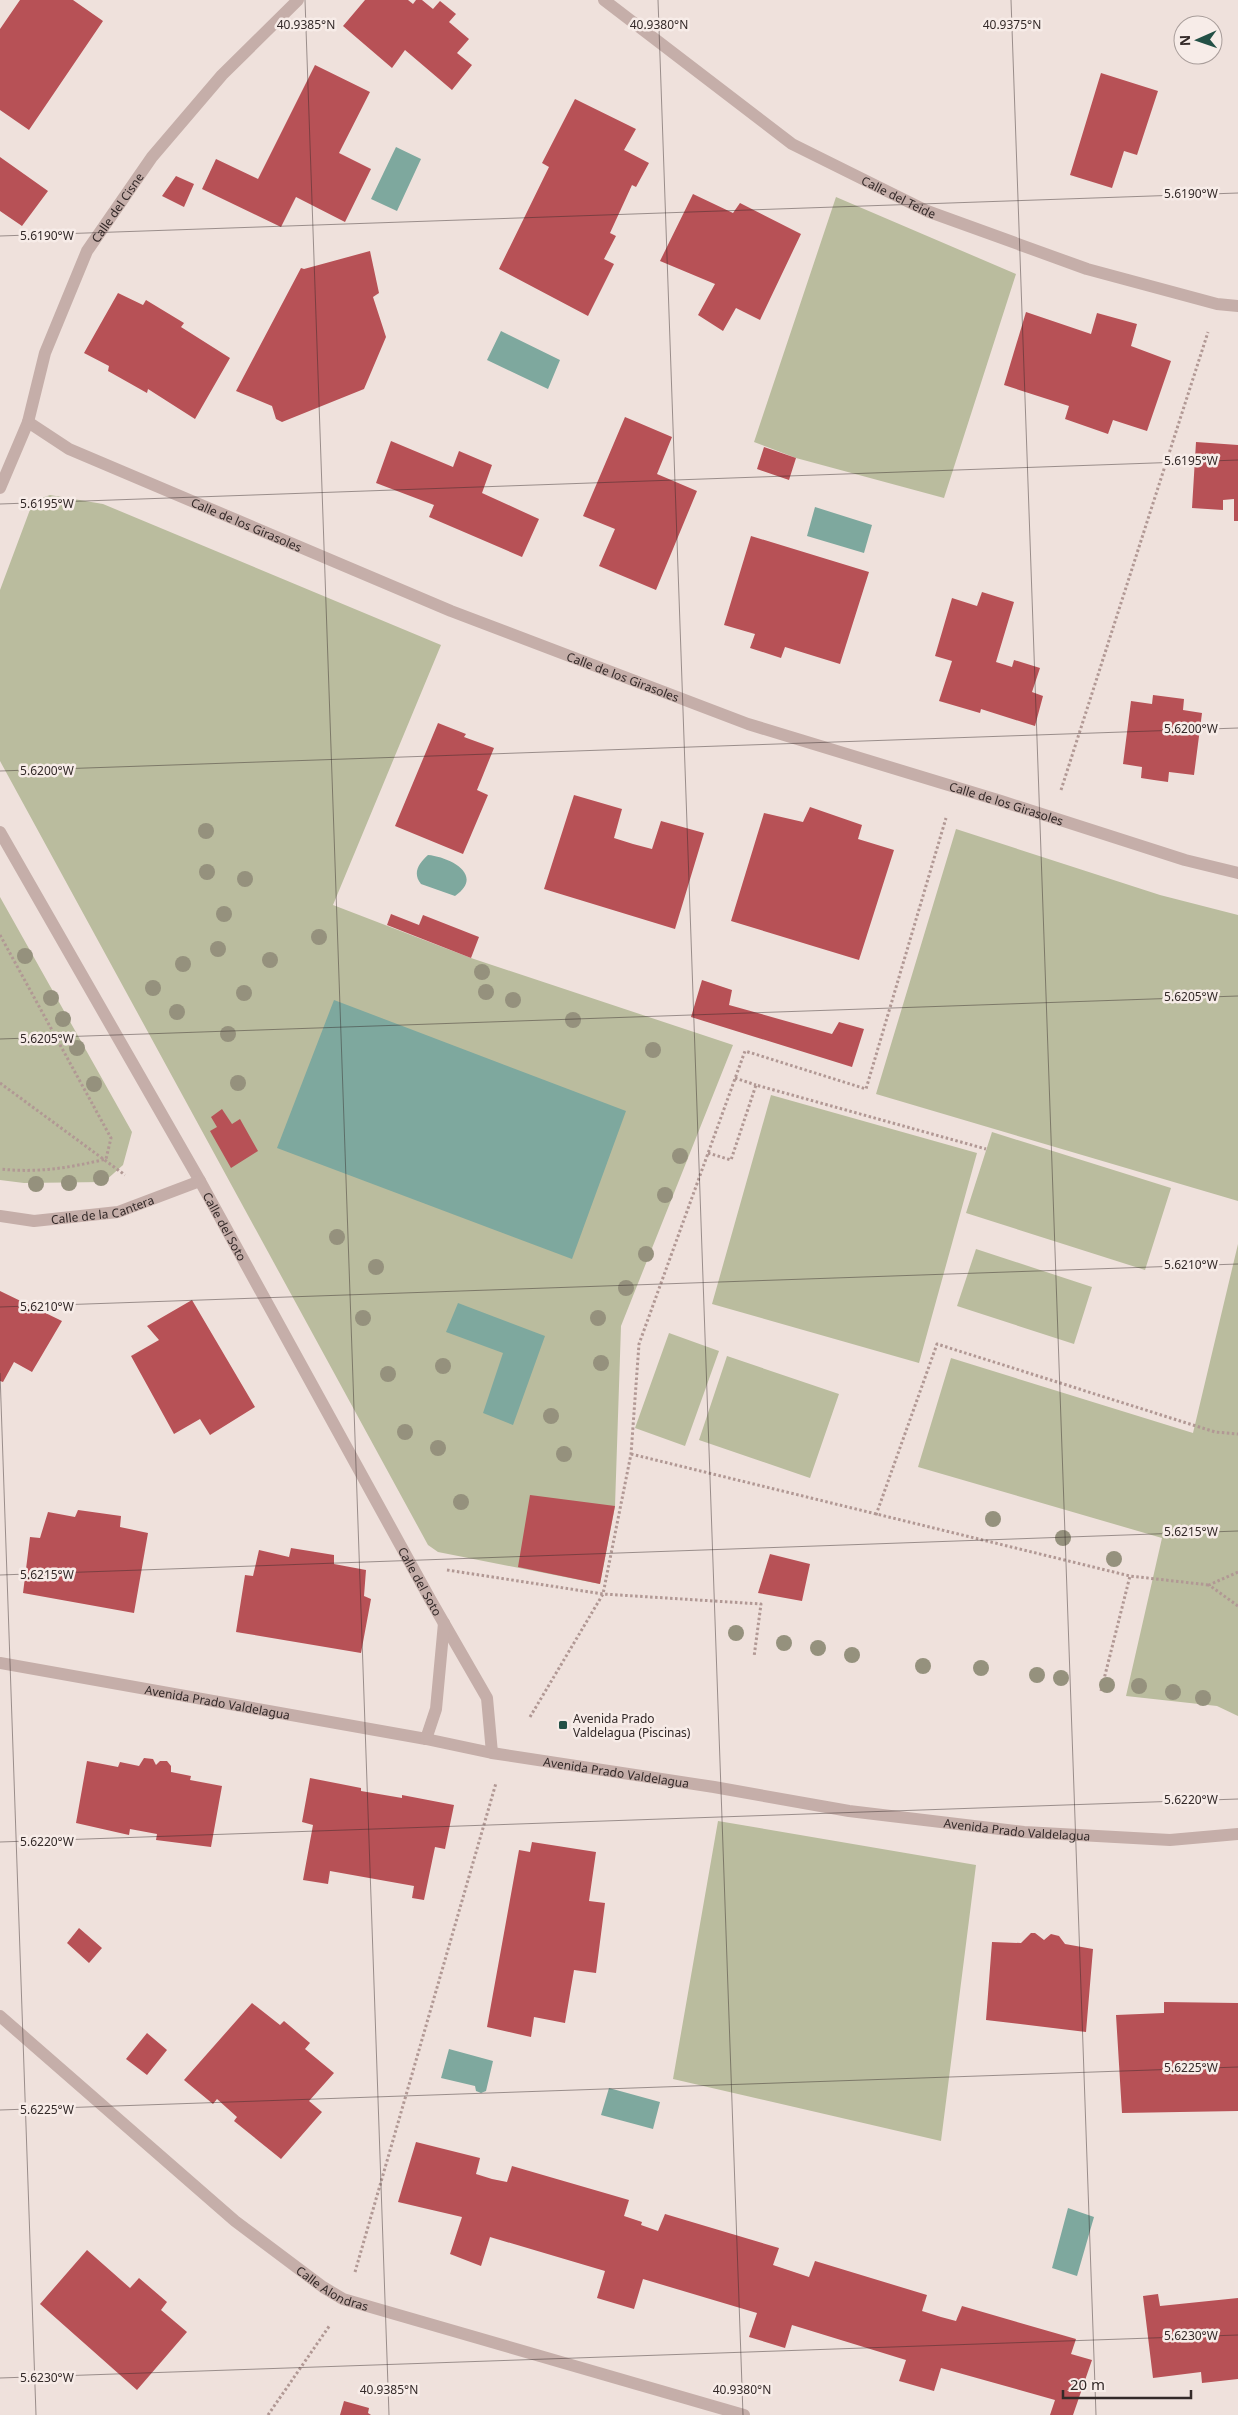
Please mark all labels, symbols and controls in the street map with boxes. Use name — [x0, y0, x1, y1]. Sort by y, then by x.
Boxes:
north arrow — [1173, 15, 1223, 65]
text: 40.9385°N — [277, 16, 335, 33]
text: 40.9380°N — [630, 16, 688, 33]
text: 40.9375°N — [983, 16, 1041, 33]
text: N — [1175, 34, 1194, 46]
street label: Calle del Cisne — [87, 169, 147, 246]
street label: Calle del Teide — [859, 171, 938, 222]
text: 5.6190°W — [1164, 185, 1218, 202]
text: 5.6190°W — [20, 227, 74, 244]
text: 5.6195°W — [1164, 452, 1218, 469]
street label: Calle de los Girasoles — [189, 493, 305, 555]
text: 5.6195°W — [20, 495, 74, 512]
street label: Calle de los Girasoles — [564, 647, 682, 706]
text: 5.6200°W — [1164, 720, 1218, 737]
text: 5.6200°W — [20, 762, 74, 779]
street label: Calle de los Girasoles — [947, 777, 1066, 829]
text: 5.6205°W — [1164, 988, 1218, 1005]
text: 5.6205°W — [20, 1030, 74, 1047]
street label: Calle del Soto — [199, 1189, 251, 1264]
street label: Calle de la Cantera — [50, 1191, 156, 1228]
text: 5.6210°W — [1164, 1256, 1218, 1273]
text: 5.6210°W — [20, 1298, 74, 1315]
text: 5.6215°W — [1164, 1523, 1218, 1540]
street label: Calle del Soto — [394, 1544, 446, 1619]
text: 5.6215°W — [20, 1566, 74, 1583]
street label: Avenida Prado Valdelagua — [144, 1681, 292, 1723]
place label: Avenida Prado Valdelagua (Piscinas) — [573, 1710, 691, 1741]
marker: Avenida Prado Valdelagua (Piscinas) — [557, 1719, 569, 1731]
street label: Avenida Prado Valdelagua — [542, 1752, 690, 1792]
text: 5.6220°W — [1164, 1791, 1218, 1808]
street label: Avenida Prado Valdelagua — [943, 1814, 1091, 1844]
text: 5.6220°W — [20, 1833, 74, 1850]
text: 5.6225°W — [1164, 2059, 1218, 2076]
text: 5.6225°W — [20, 2101, 74, 2118]
street label: Calle Alondras — [293, 2262, 371, 2314]
text: 5.6230°W — [1164, 2327, 1218, 2344]
scale bar — [1063, 2368, 1190, 2400]
text: 5.6230°W — [20, 2369, 74, 2386]
text: 20 m — [1070, 2374, 1105, 2394]
text: 40.9385°N — [360, 2381, 418, 2398]
text: 40.9380°N — [713, 2381, 771, 2398]

